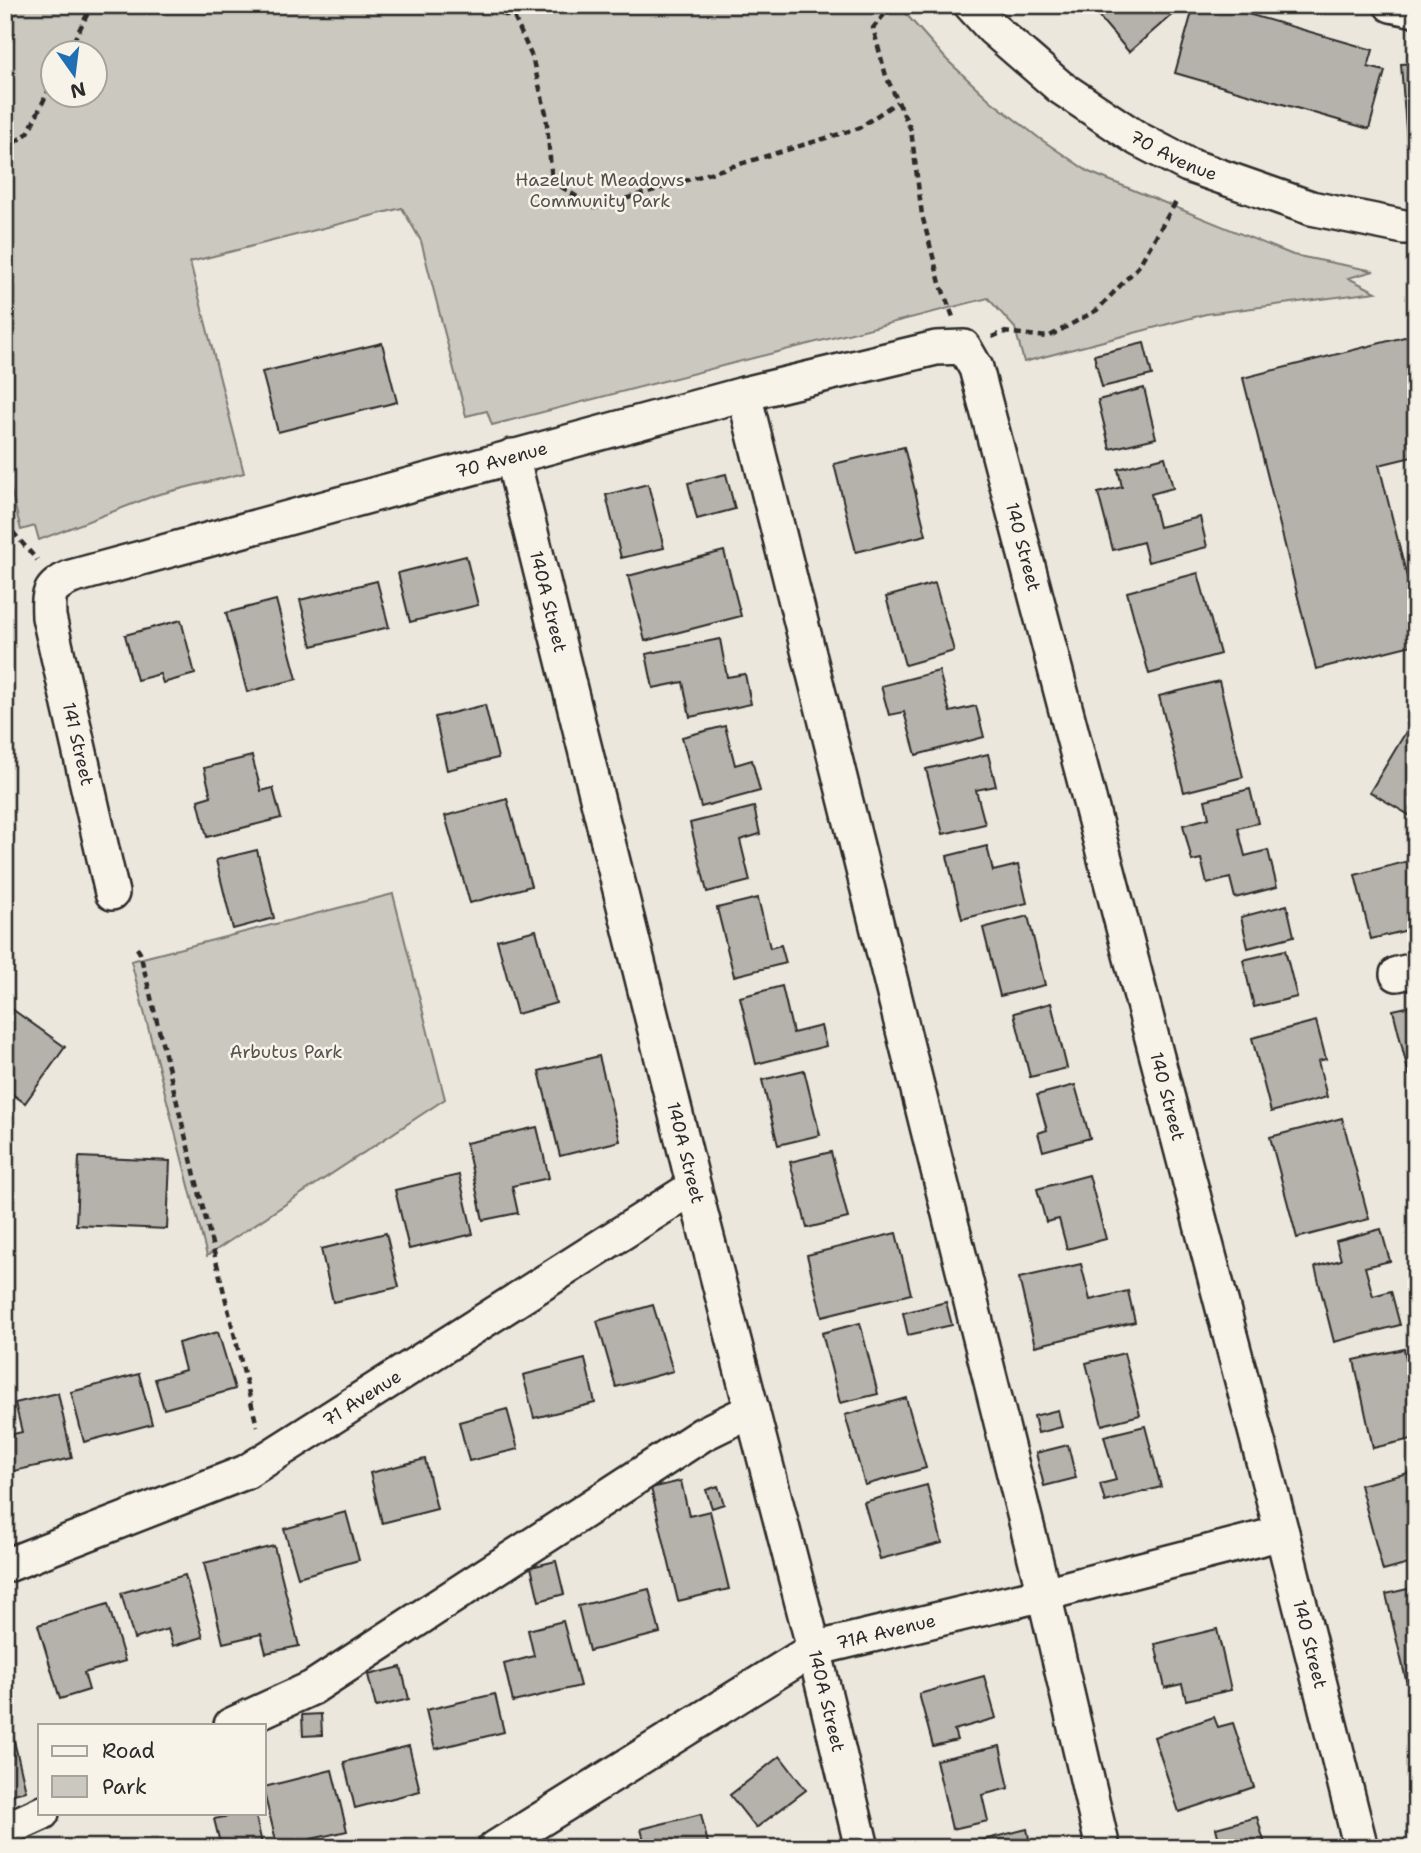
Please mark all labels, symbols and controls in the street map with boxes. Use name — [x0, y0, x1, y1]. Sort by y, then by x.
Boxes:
north arrow — [38, 38, 108, 108]
text: N — [68, 76, 88, 104]
street label: 70 Avenue — [1125, 125, 1220, 186]
park label: Hazelnut Meadows Community Park — [515, 168, 685, 213]
street label: 70 Avenue — [453, 436, 550, 484]
street label: 140 Street — [1000, 500, 1046, 594]
street label: 140A Street — [524, 548, 572, 655]
street label: 141 Street — [57, 700, 99, 788]
park label: Arbutus Park — [229, 1040, 343, 1064]
street label: 140 Street — [1144, 1049, 1190, 1143]
street label: 140A Street — [661, 1099, 710, 1206]
street label: 71 Avenue — [318, 1364, 406, 1432]
street label: 140 Street — [1287, 1597, 1333, 1691]
street label: 71A Avenue — [834, 1608, 938, 1655]
street label: 140A Street — [803, 1648, 850, 1754]
legend — [38, 1724, 266, 1814]
text: Road — [102, 1737, 155, 1765]
text: Park — [102, 1773, 147, 1801]

